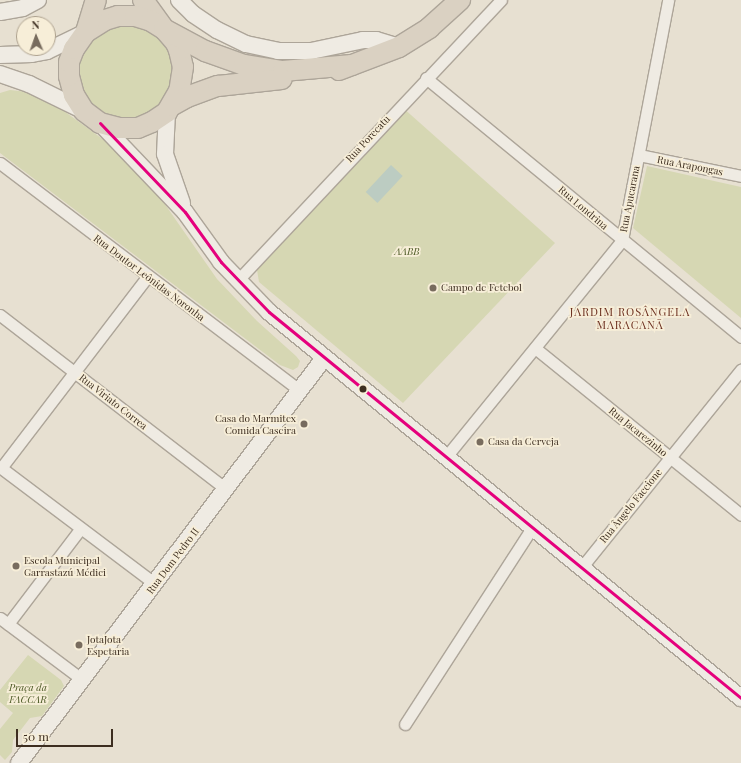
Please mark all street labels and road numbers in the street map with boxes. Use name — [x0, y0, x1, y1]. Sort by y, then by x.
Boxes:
street label: Rua Porecatu — [343, 113, 393, 165]
street label: Rua Arapongas — [656, 154, 724, 178]
street label: Rua Apucarana — [618, 165, 642, 233]
street label: Rua Londrina — [556, 184, 610, 232]
street label: Rua Doutor Leônidas Noronha — [91, 232, 207, 324]
street label: Rua Viriato Correa — [76, 372, 150, 432]
street label: Rua Jacarezinho — [606, 405, 670, 459]
street label: Rua Ângelo Faccione — [597, 466, 665, 546]
street label: Rua Dom Pedro II — [144, 526, 202, 596]

